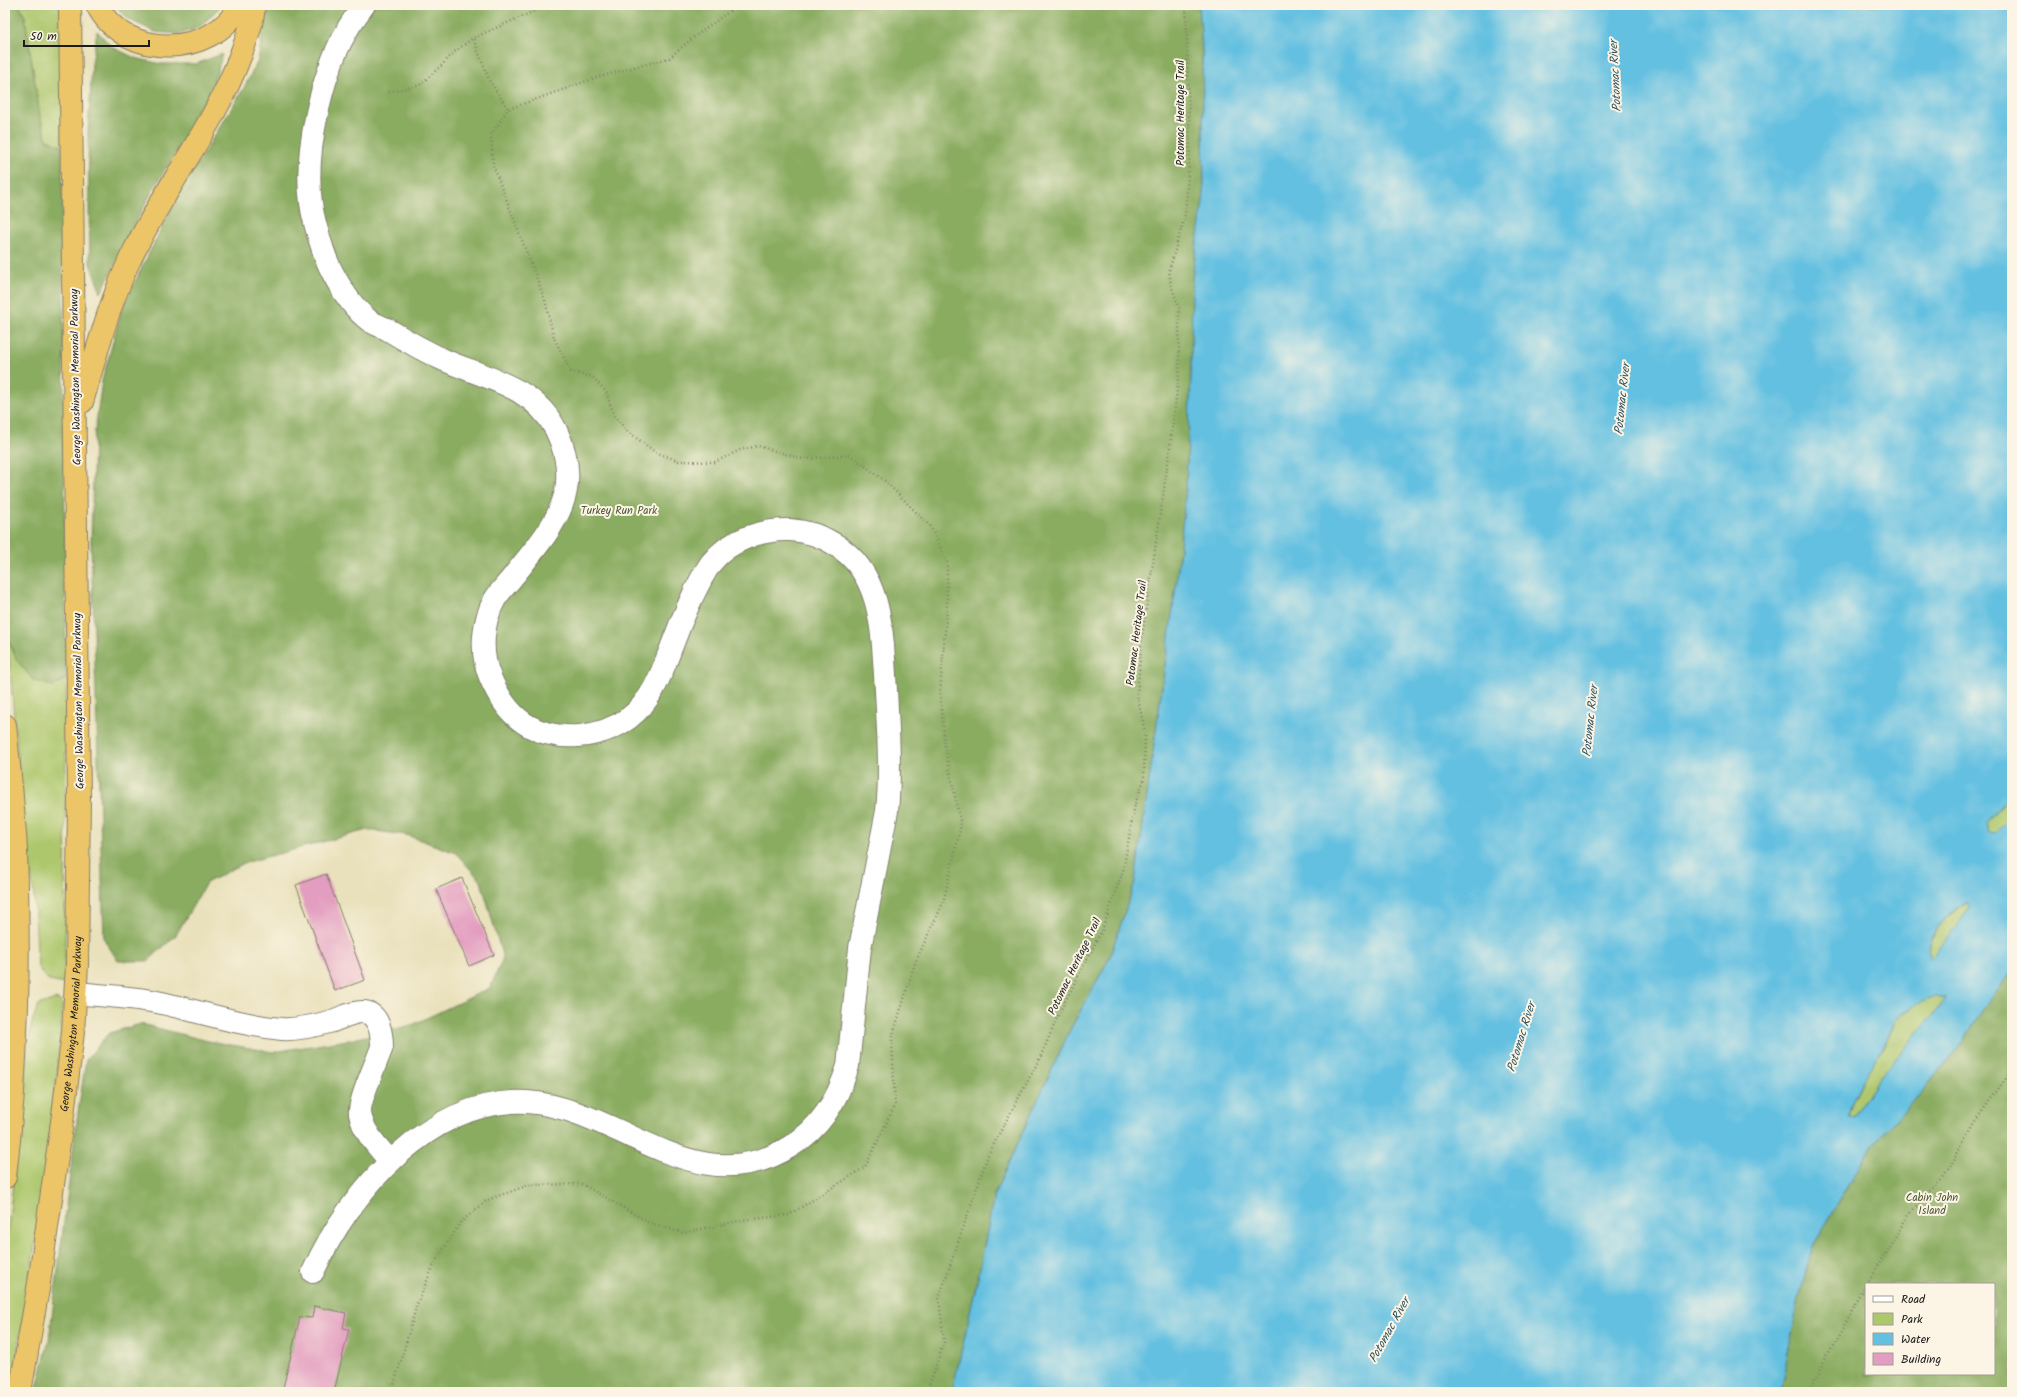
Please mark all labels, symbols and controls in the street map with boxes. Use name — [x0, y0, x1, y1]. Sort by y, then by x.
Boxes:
scale bar — [24, 22, 149, 48]
text: 50 m — [30, 27, 57, 46]
water label: Potomac River — [1604, 37, 1627, 112]
street label: Potomac Heritage Trail — [1172, 60, 1190, 166]
street label: George Washington Memorial Parkway — [65, 288, 87, 465]
water label: Potomac River — [1609, 359, 1636, 436]
park label: Turkey Run Park — [581, 502, 658, 520]
street label: Potomac Heritage Trail — [1122, 579, 1152, 687]
street label: George Washington Memorial Parkway — [68, 612, 90, 789]
water label: Potomac River — [1577, 681, 1604, 758]
street label: Potomac Heritage Trail — [1044, 915, 1106, 1018]
street label: George Washington Memorial Parkway — [55, 935, 87, 1113]
water label: Potomac River — [1502, 997, 1542, 1074]
park label: Cabin John Island — [1906, 1189, 1958, 1220]
legend — [1865, 1283, 1995, 1375]
text: Road — [1901, 1290, 1926, 1309]
water label: Potomac River — [1364, 1292, 1417, 1366]
text: Park — [1901, 1310, 1923, 1329]
text: Water — [1901, 1330, 1931, 1349]
text: Building — [1901, 1350, 1941, 1369]

